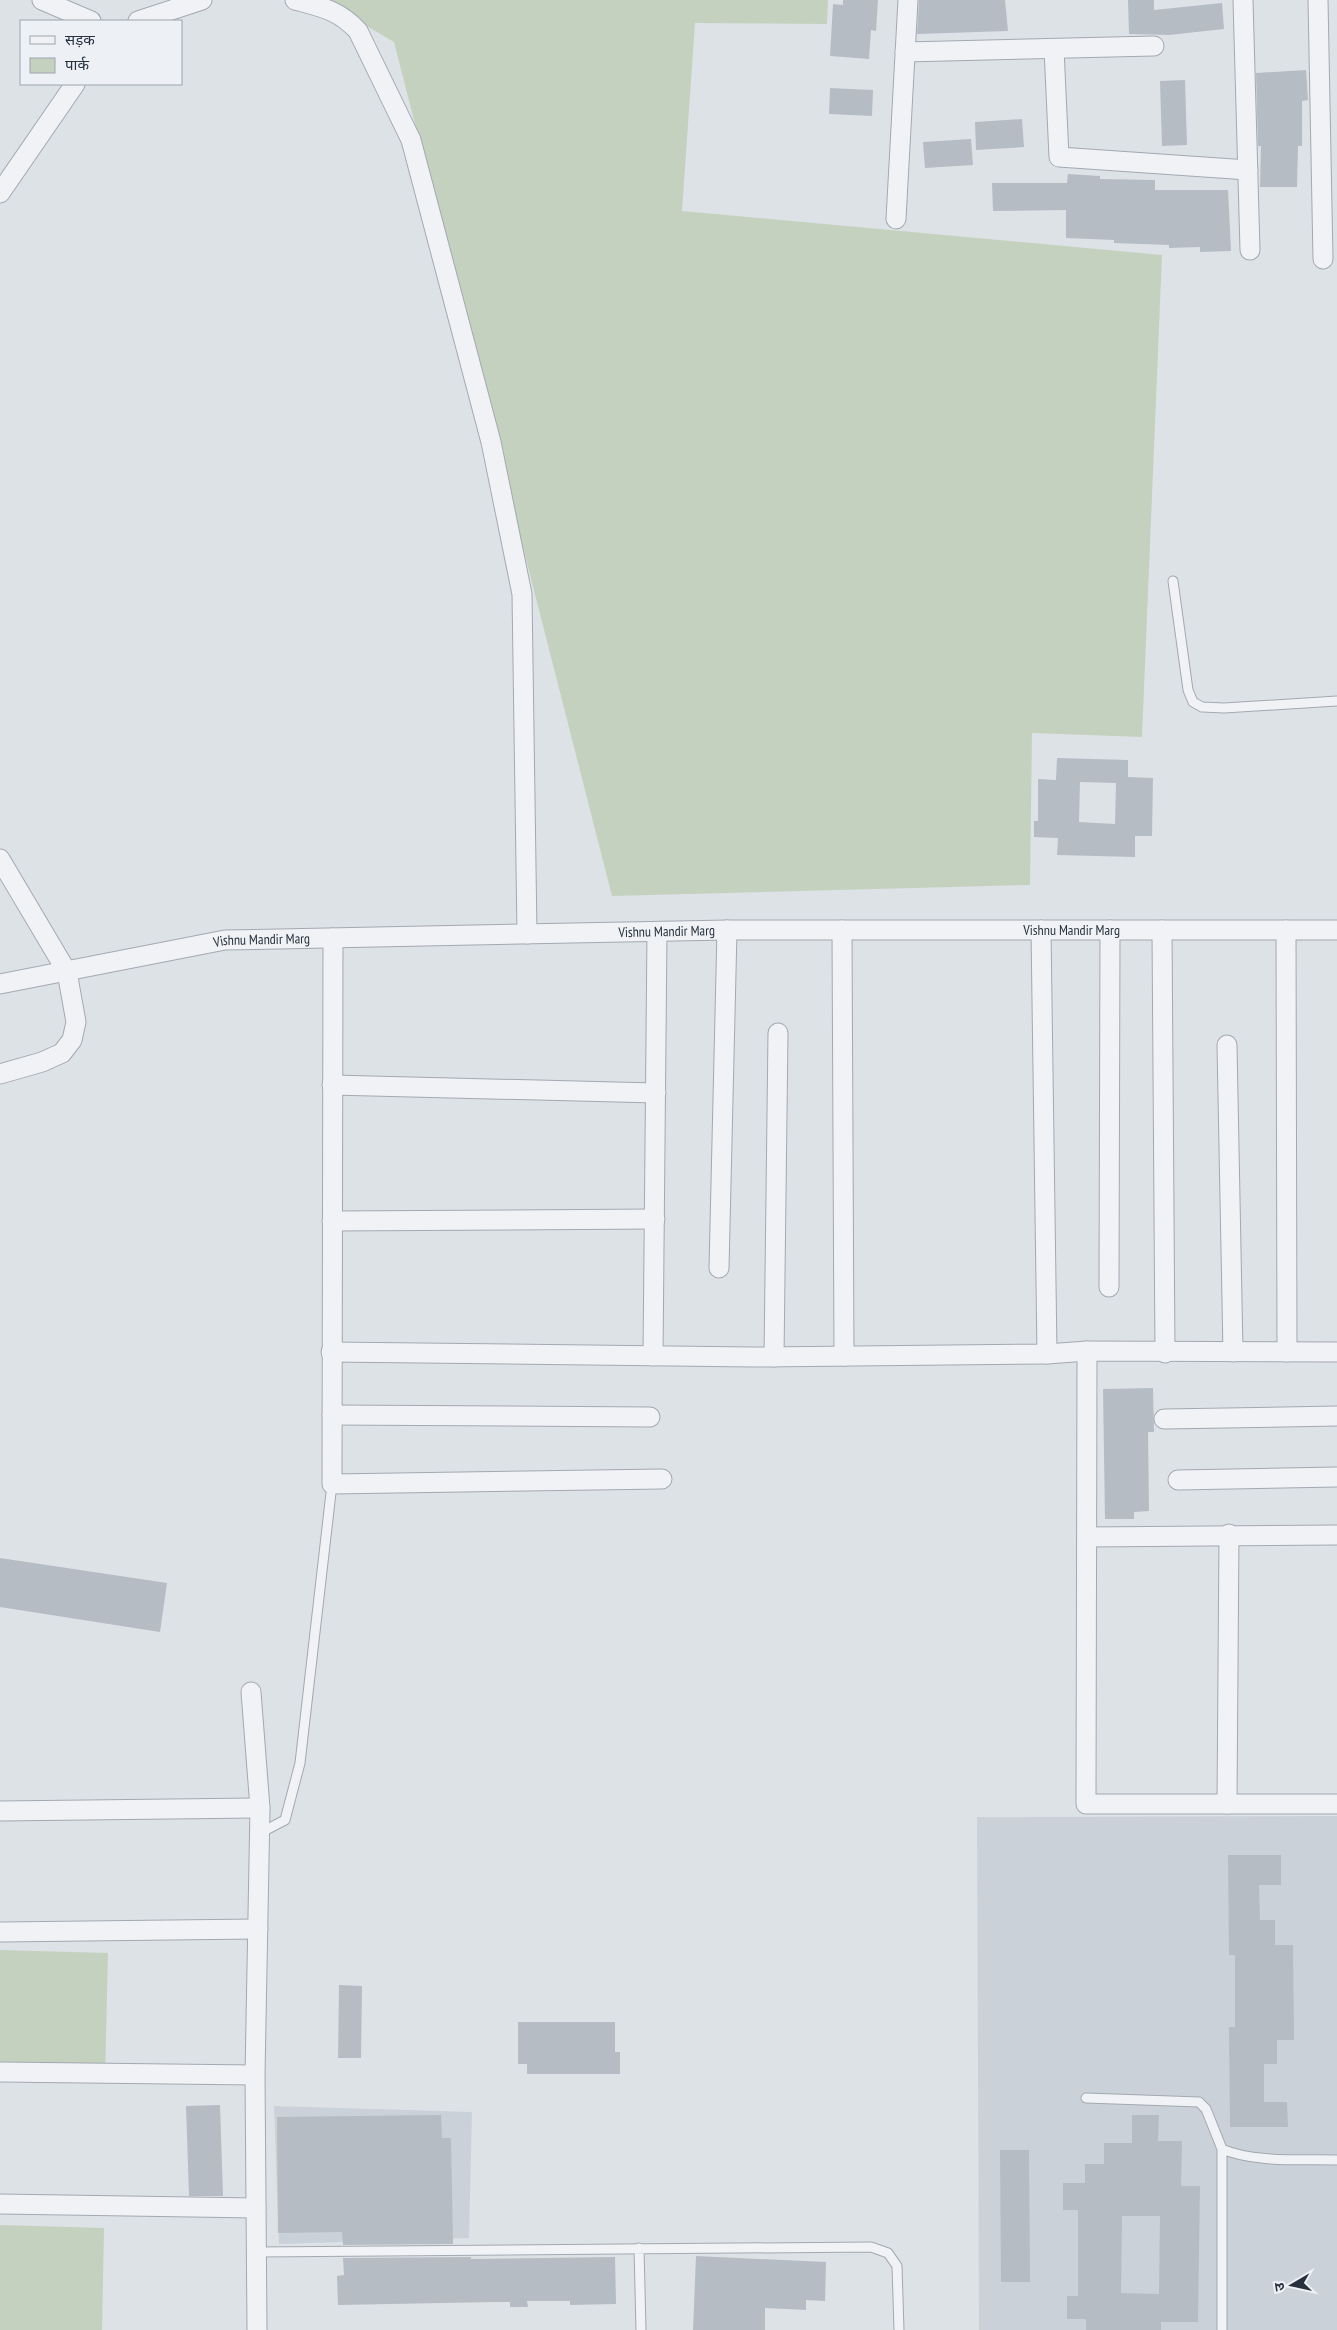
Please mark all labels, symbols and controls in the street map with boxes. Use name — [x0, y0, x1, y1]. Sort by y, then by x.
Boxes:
legend — [20, 20, 182, 85]
text: सड़क — [65, 30, 95, 49]
text: पार्क — [65, 55, 89, 74]
street label: Vishnu Mandir Marg — [617, 921, 715, 941]
street label: Vishnu Mandir Marg — [1022, 921, 1120, 939]
street label: Vishnu Mandir Marg — [211, 929, 310, 951]
north arrow — [1267, 2260, 1317, 2310]
text: उ — [1270, 2281, 1289, 2292]

